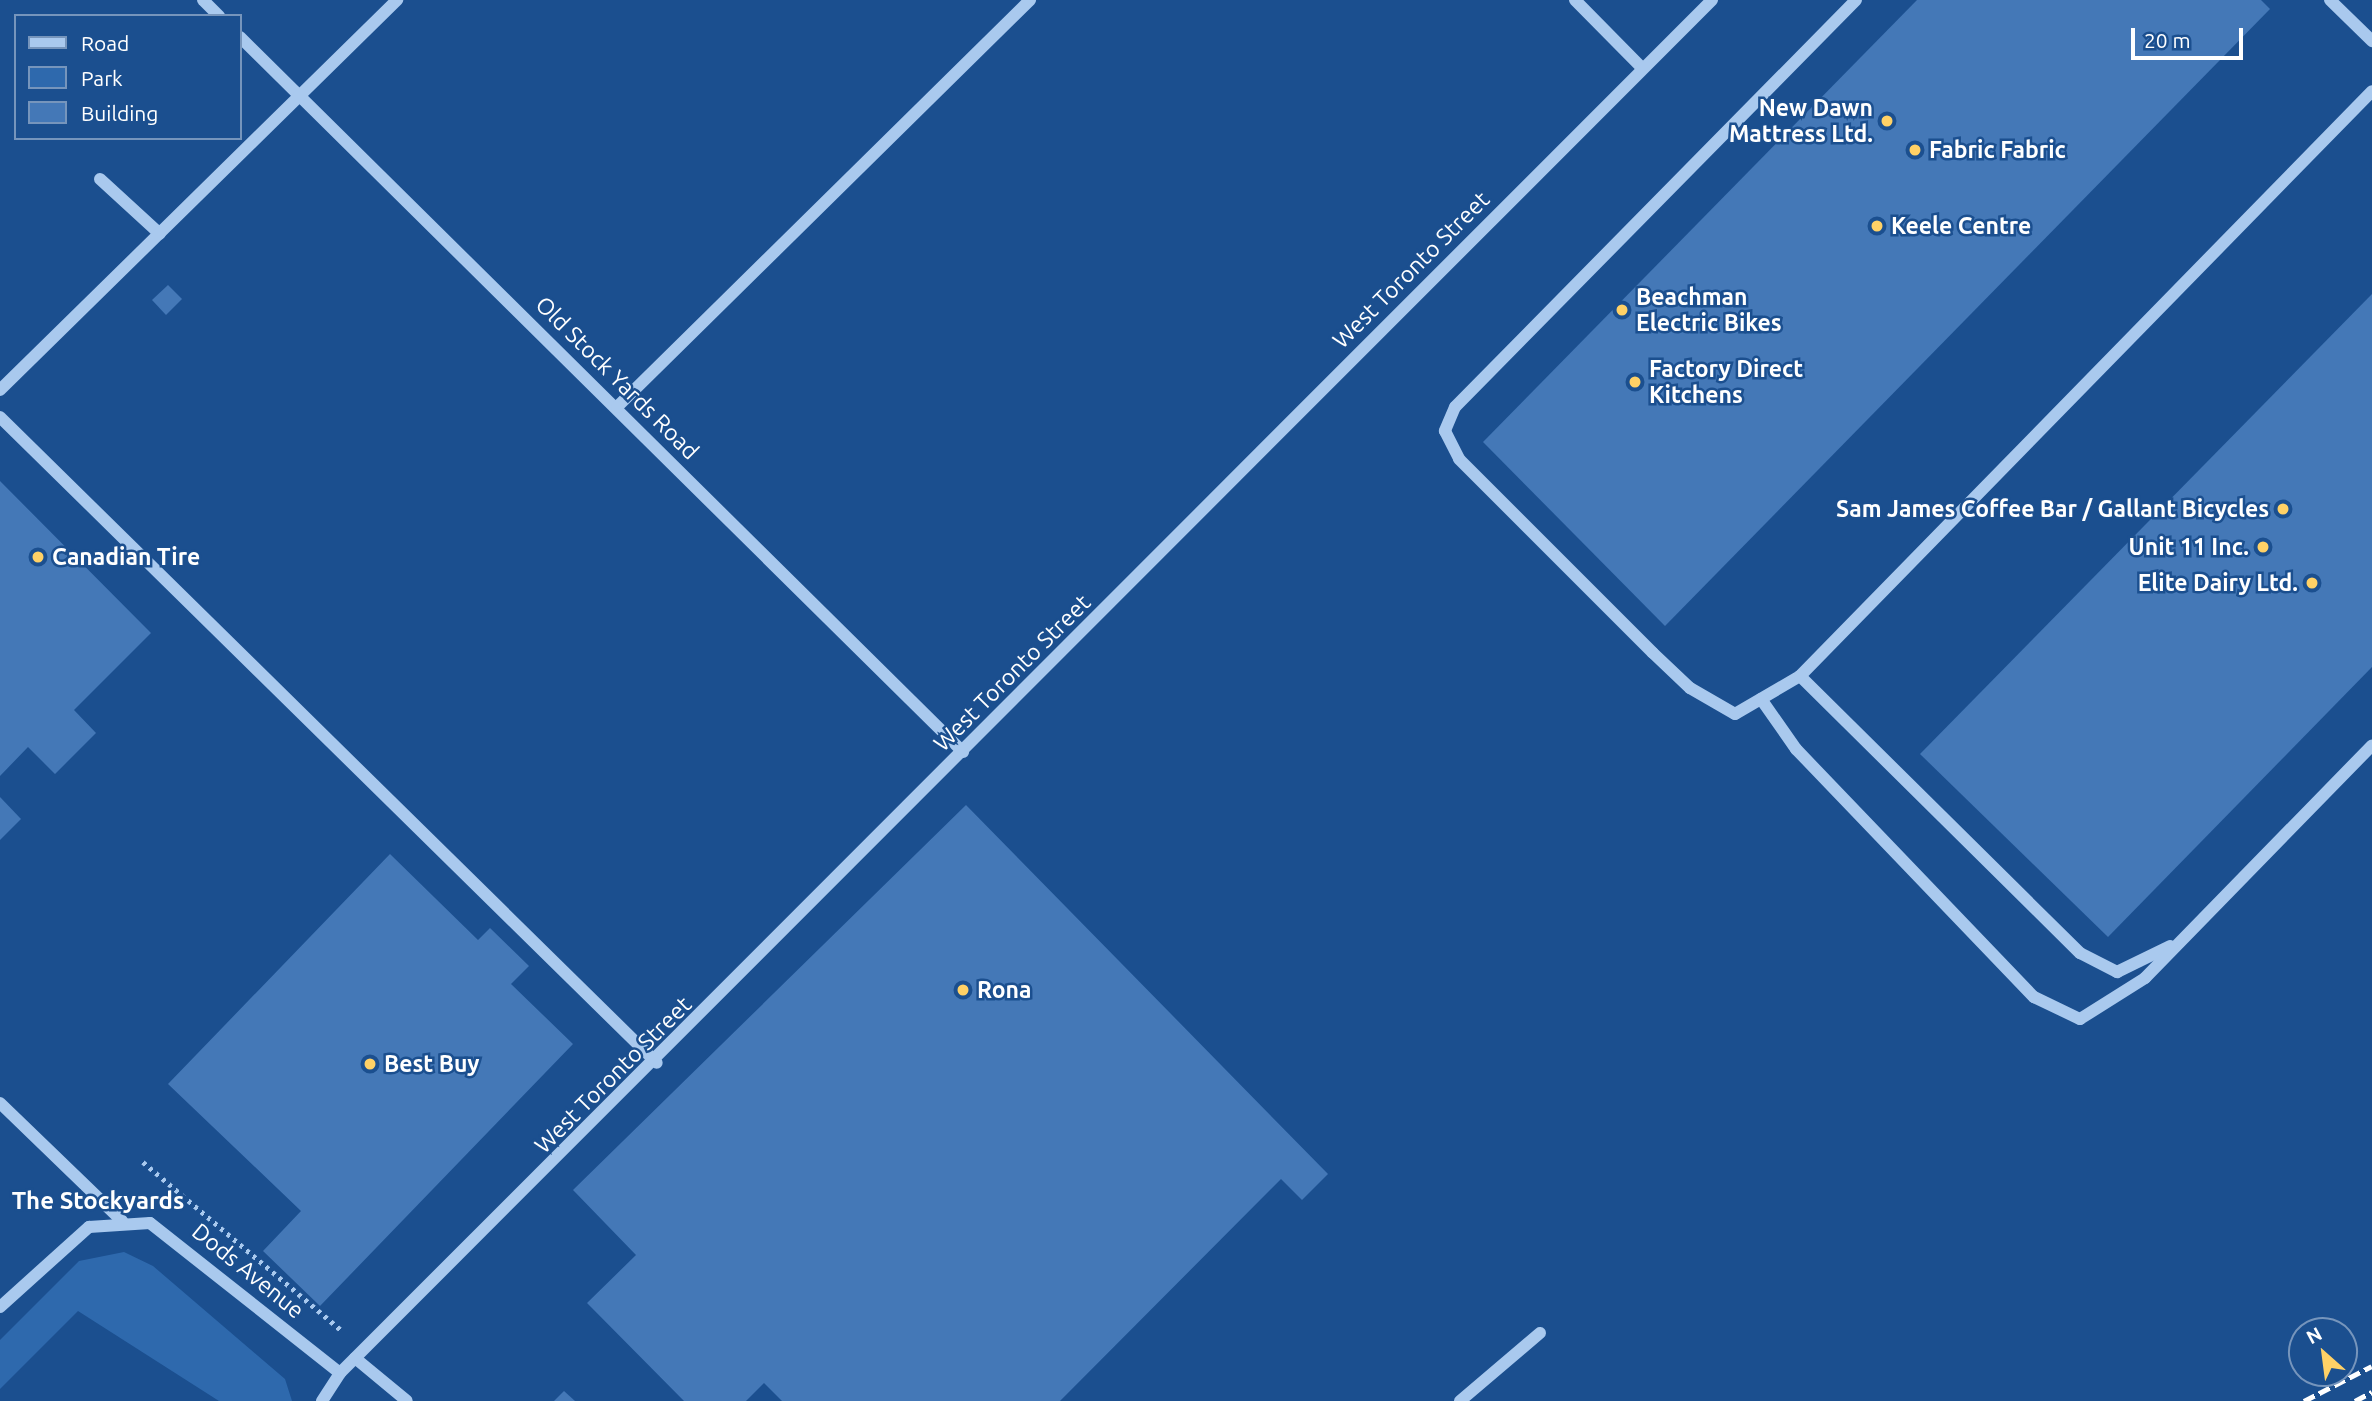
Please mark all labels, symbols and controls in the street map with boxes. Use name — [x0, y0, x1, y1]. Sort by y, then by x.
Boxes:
legend — [14, 14, 242, 140]
scale bar — [2134, 14, 2246, 58]
text: 20 m — [2144, 28, 2191, 52]
text: Road — [81, 31, 129, 55]
text: Park — [81, 66, 123, 90]
place label: New Dawn Mattress Ltd. — [1729, 94, 1873, 148]
text: Building — [81, 101, 158, 125]
marker: New Dawn Mattress Ltd. — [1879, 113, 1895, 129]
place label: Fabric Fabric — [1929, 136, 2066, 164]
marker: Fabric Fabric — [1907, 142, 1923, 158]
street label: West Toronto Street — [1327, 186, 1495, 354]
place label: Keele Centre — [1891, 212, 2031, 240]
marker: Keele Centre — [1869, 218, 1885, 234]
place label: Beachman Electric Bikes — [1636, 283, 1782, 337]
street label: Old Stock Yards Road — [530, 291, 704, 465]
marker: Beachman Electric Bikes — [1614, 302, 1630, 318]
place label: Factory Direct Kitchens — [1649, 355, 1803, 409]
marker: Factory Direct Kitchens — [1627, 374, 1643, 390]
place label: Sam James Coffee Bar / Gallant Bicycles — [1836, 495, 2269, 523]
marker: Sam James Coffee Bar / Gallant Bicycles — [2275, 501, 2291, 517]
place label: Unit 11 Inc. — [2129, 533, 2249, 561]
marker: Unit 11 Inc. — [2255, 539, 2271, 555]
place label: Canadian Tire — [52, 543, 200, 571]
marker: Canadian Tire — [30, 549, 46, 565]
place label: Elite Dairy Ltd. — [2138, 569, 2298, 597]
marker: Elite Dairy Ltd. — [2304, 575, 2320, 591]
street label: West Toronto Street — [928, 589, 1096, 757]
place label: Rona — [977, 976, 1031, 1004]
marker: Rona — [955, 982, 971, 998]
street label: West Toronto Street — [529, 991, 697, 1159]
place label: Best Buy — [384, 1050, 479, 1078]
marker: Best Buy — [362, 1056, 378, 1072]
district label: The Stockyards — [12, 1187, 184, 1215]
street label: Dods Avenue — [187, 1218, 309, 1324]
north arrow — [2288, 1317, 2358, 1387]
text: N — [2303, 1322, 2326, 1348]

